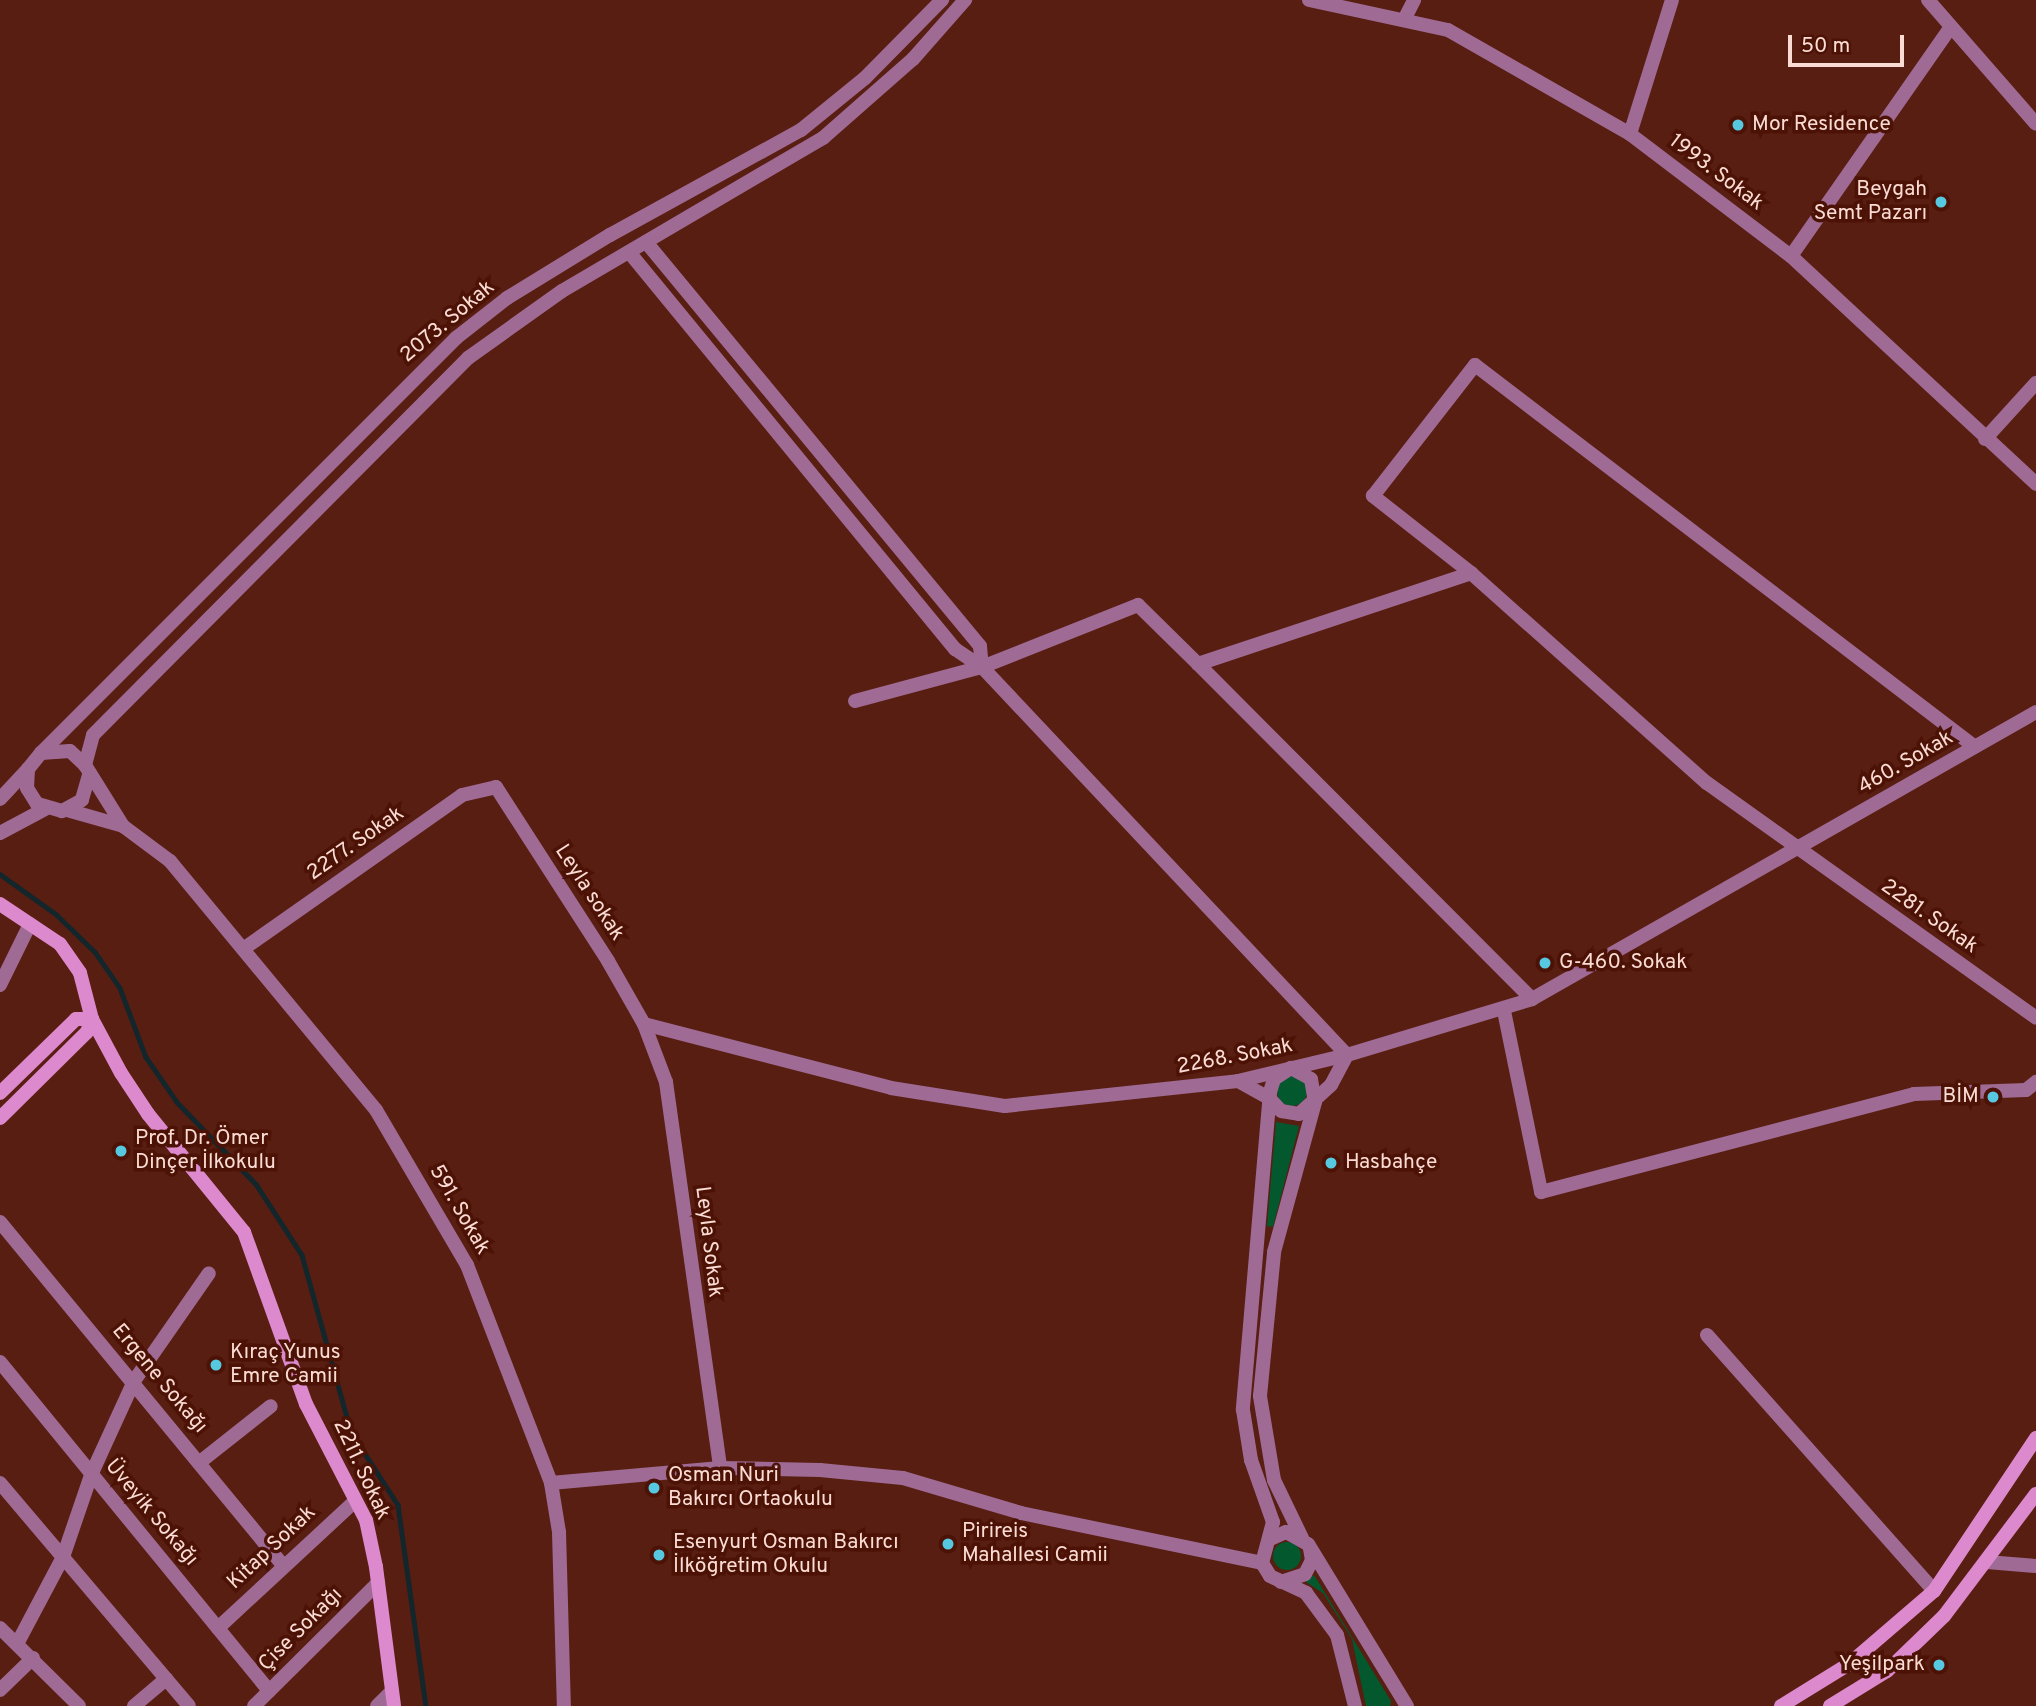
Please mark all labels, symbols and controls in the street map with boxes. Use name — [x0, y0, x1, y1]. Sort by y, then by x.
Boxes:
scale bar — [1791, 21, 1906, 65]
text: 50 m — [1801, 33, 1850, 60]
place label: Mor Residence — [1752, 112, 1891, 138]
marker: Mor Residence — [1730, 117, 1746, 133]
street label: 1993. Sokak — [1664, 129, 1768, 217]
place label: Beygah Semt Pazarı — [1814, 177, 1927, 227]
marker: Beygah Semt Pazarı — [1933, 194, 1949, 210]
street label: 2073. Sokak — [396, 275, 500, 369]
street label: 460. Sokak — [1854, 726, 1958, 800]
street label: 2277. Sokak — [303, 801, 409, 887]
street label: Leyla sokak — [549, 840, 629, 946]
street label: 2281. Sokak — [1876, 874, 1982, 960]
place label: G-460. Sokak — [1559, 950, 1687, 976]
marker: G-460. Sokak — [1537, 955, 1553, 971]
street label: 2268. Sokak — [1175, 1033, 1295, 1081]
place label: BİM — [1943, 1084, 1979, 1110]
marker: BİM — [1985, 1089, 2001, 1105]
place label: Prof. Dr. Ömer Dinçer İlkokulu — [135, 1126, 276, 1176]
marker: Prof. Dr. Ömer Dinçer İlkokulu — [113, 1143, 129, 1159]
place label: Hasbahçe — [1345, 1150, 1437, 1176]
marker: Hasbahçe — [1323, 1155, 1339, 1171]
street label: 591. Sokak — [423, 1161, 495, 1259]
street label: Leyla Sokak — [689, 1185, 727, 1299]
street label: Ergene Sokağı — [106, 1319, 212, 1439]
place label: Kıraç Yunus Emre Camii — [230, 1340, 341, 1390]
marker: Kıraç Yunus Emre Camii — [208, 1357, 224, 1373]
street label: 2211. Sokak — [327, 1416, 395, 1524]
street label: Üveyik Sokağı — [99, 1454, 203, 1572]
place label: Osman Nuri Bakırcı Ortaokulu — [668, 1463, 833, 1513]
marker: Osman Nuri Bakırcı Ortaokulu — [646, 1480, 662, 1496]
street label: Kitap Sokak — [223, 1501, 321, 1595]
place label: Pirireis Mahallesi Camii — [962, 1519, 1108, 1569]
place label: Esenyurt Osman Bakırcı İlköğretim Okulu — [673, 1530, 898, 1580]
marker: Pirireis Mahallesi Camii — [940, 1536, 956, 1552]
marker: Esenyurt Osman Bakırcı İlköğretim Okulu — [651, 1547, 667, 1563]
street label: Çise Sokağı — [254, 1583, 348, 1677]
place label: Yeşilpark — [1839, 1652, 1925, 1678]
marker: Yeşilpark — [1931, 1657, 1947, 1673]

